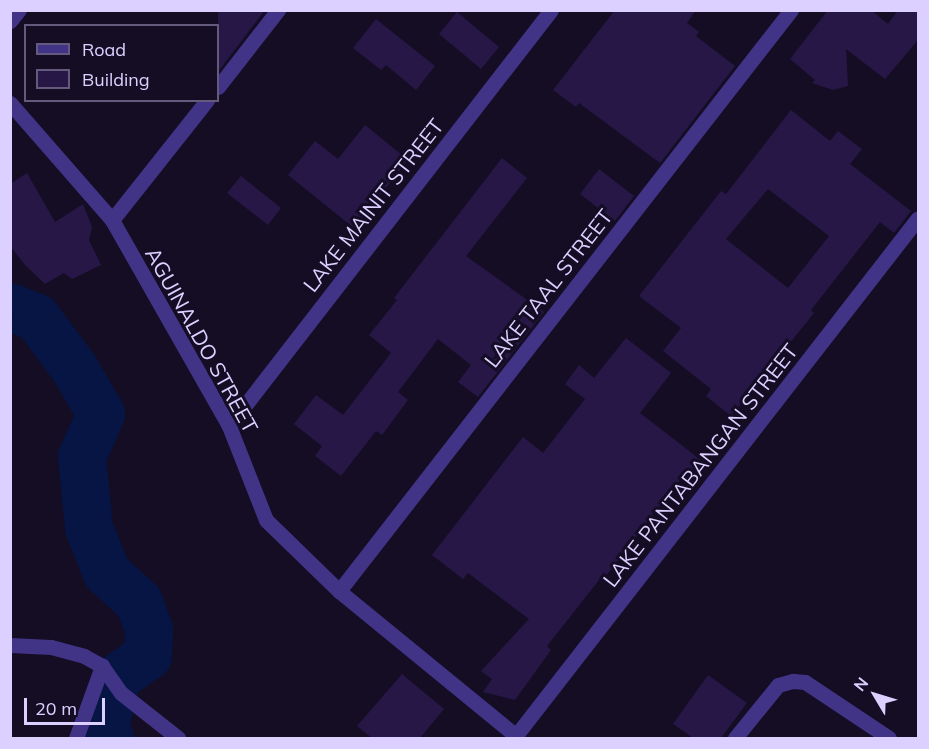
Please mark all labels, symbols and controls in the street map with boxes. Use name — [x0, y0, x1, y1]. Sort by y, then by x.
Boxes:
legend — [24, 24, 219, 102]
text: Road — [82, 38, 126, 61]
text: Building — [82, 68, 150, 91]
street label: LAKE MAINIT STREET — [298, 113, 448, 297]
street label: LAKE TAAL STREET — [478, 204, 618, 372]
street label: AGUINALDO STREET — [140, 243, 264, 437]
street label: LAKE PANTABANGAN STREET — [597, 338, 803, 592]
north arrow — [845, 665, 905, 725]
text: N — [849, 673, 872, 695]
scale bar — [27, 686, 108, 724]
text: 20 m — [35, 697, 77, 720]

